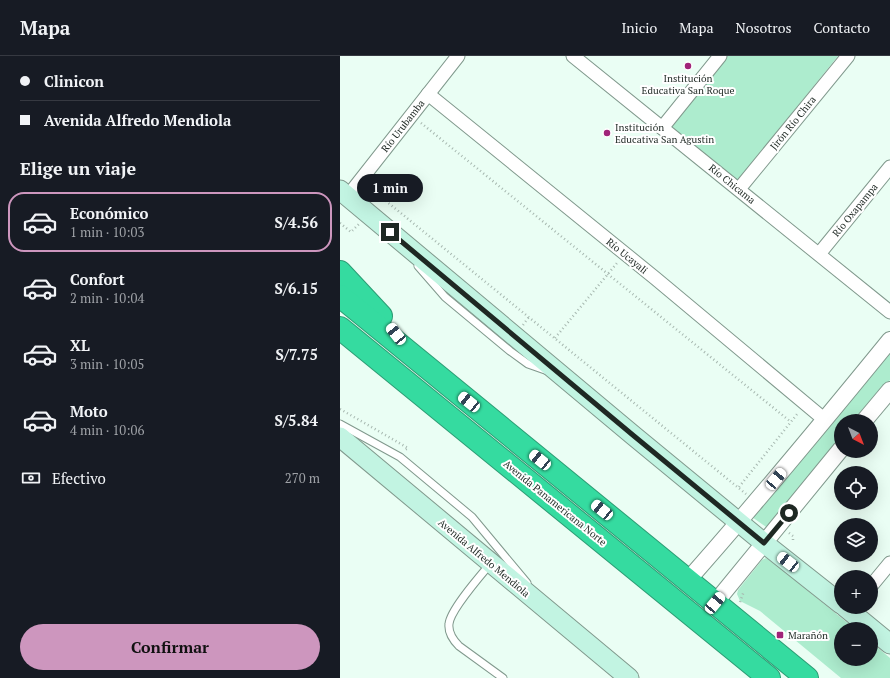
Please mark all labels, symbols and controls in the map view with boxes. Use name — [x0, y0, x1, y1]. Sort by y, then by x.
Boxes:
text: Mapa — [20, 15, 70, 40]
text: Inicio — [621, 18, 657, 37]
text: Mapa — [679, 18, 714, 37]
text: Nosotros — [736, 18, 792, 37]
text: Contacto — [814, 18, 870, 37]
marker: Institución Educativa San Roque — [683, 61, 693, 71]
text: Clinicon — [44, 71, 104, 91]
place label: Institución Educativa San Roque — [642, 72, 734, 97]
street label: Jirón Río Chira — [767, 93, 819, 153]
street label: Río Urubamba — [378, 97, 428, 155]
text: Avenida Alfredo Mendiola — [44, 110, 231, 130]
place label: Institución Educativa San Agustin — [615, 121, 714, 146]
marker: Institución Educativa San Agustin — [602, 128, 612, 138]
text: Elige un viaje — [20, 156, 136, 180]
street label: Río Chicama — [706, 161, 758, 207]
callout: 1 min — [357, 174, 423, 202]
text: 1 min — [372, 179, 408, 197]
street label: Río Oxapampa — [830, 181, 880, 239]
text: Económico — [70, 203, 148, 223]
icon: car — [22, 204, 58, 240]
text: S/4.56 — [275, 212, 318, 232]
text: 1 min · 10:03 — [70, 223, 144, 241]
route end — [381, 223, 399, 241]
street label: Río Ucayali — [604, 235, 650, 277]
text: Confort — [70, 269, 125, 289]
icon: car — [22, 270, 58, 306]
text: S/6.15 — [275, 278, 318, 298]
text: 2 min · 10:04 — [70, 289, 144, 307]
car — [384, 321, 408, 347]
text: XL — [70, 335, 90, 355]
icon: car — [22, 336, 58, 372]
text: S/7.75 — [275, 344, 318, 364]
text: 3 min · 10:05 — [70, 355, 144, 373]
car — [456, 390, 482, 414]
text: Moto — [70, 401, 108, 421]
icon: car — [22, 402, 58, 438]
text: S/5.84 — [275, 410, 318, 430]
north arrow — [834, 414, 878, 458]
map controls — [834, 414, 878, 666]
text: 4 min · 10:06 — [70, 421, 144, 439]
car — [527, 448, 553, 472]
street label: Avenida Panamericana Norte — [501, 457, 609, 549]
car — [764, 466, 788, 492]
button: locate — [834, 466, 878, 510]
icon: cash — [20, 467, 42, 489]
text: Efectivo — [52, 468, 106, 488]
text: 270 m — [285, 469, 320, 487]
car — [589, 498, 615, 522]
route start — [780, 504, 798, 522]
street label: Avenida Alfredo Mendiola — [436, 516, 532, 600]
button: layers — [834, 518, 878, 562]
car — [775, 550, 801, 574]
button: + — [834, 570, 878, 614]
car — [703, 590, 727, 616]
button: − — [834, 622, 878, 666]
button: Confirmar — [20, 624, 320, 670]
place label: Marañón — [788, 629, 828, 642]
marker: Marañón — [775, 630, 785, 640]

